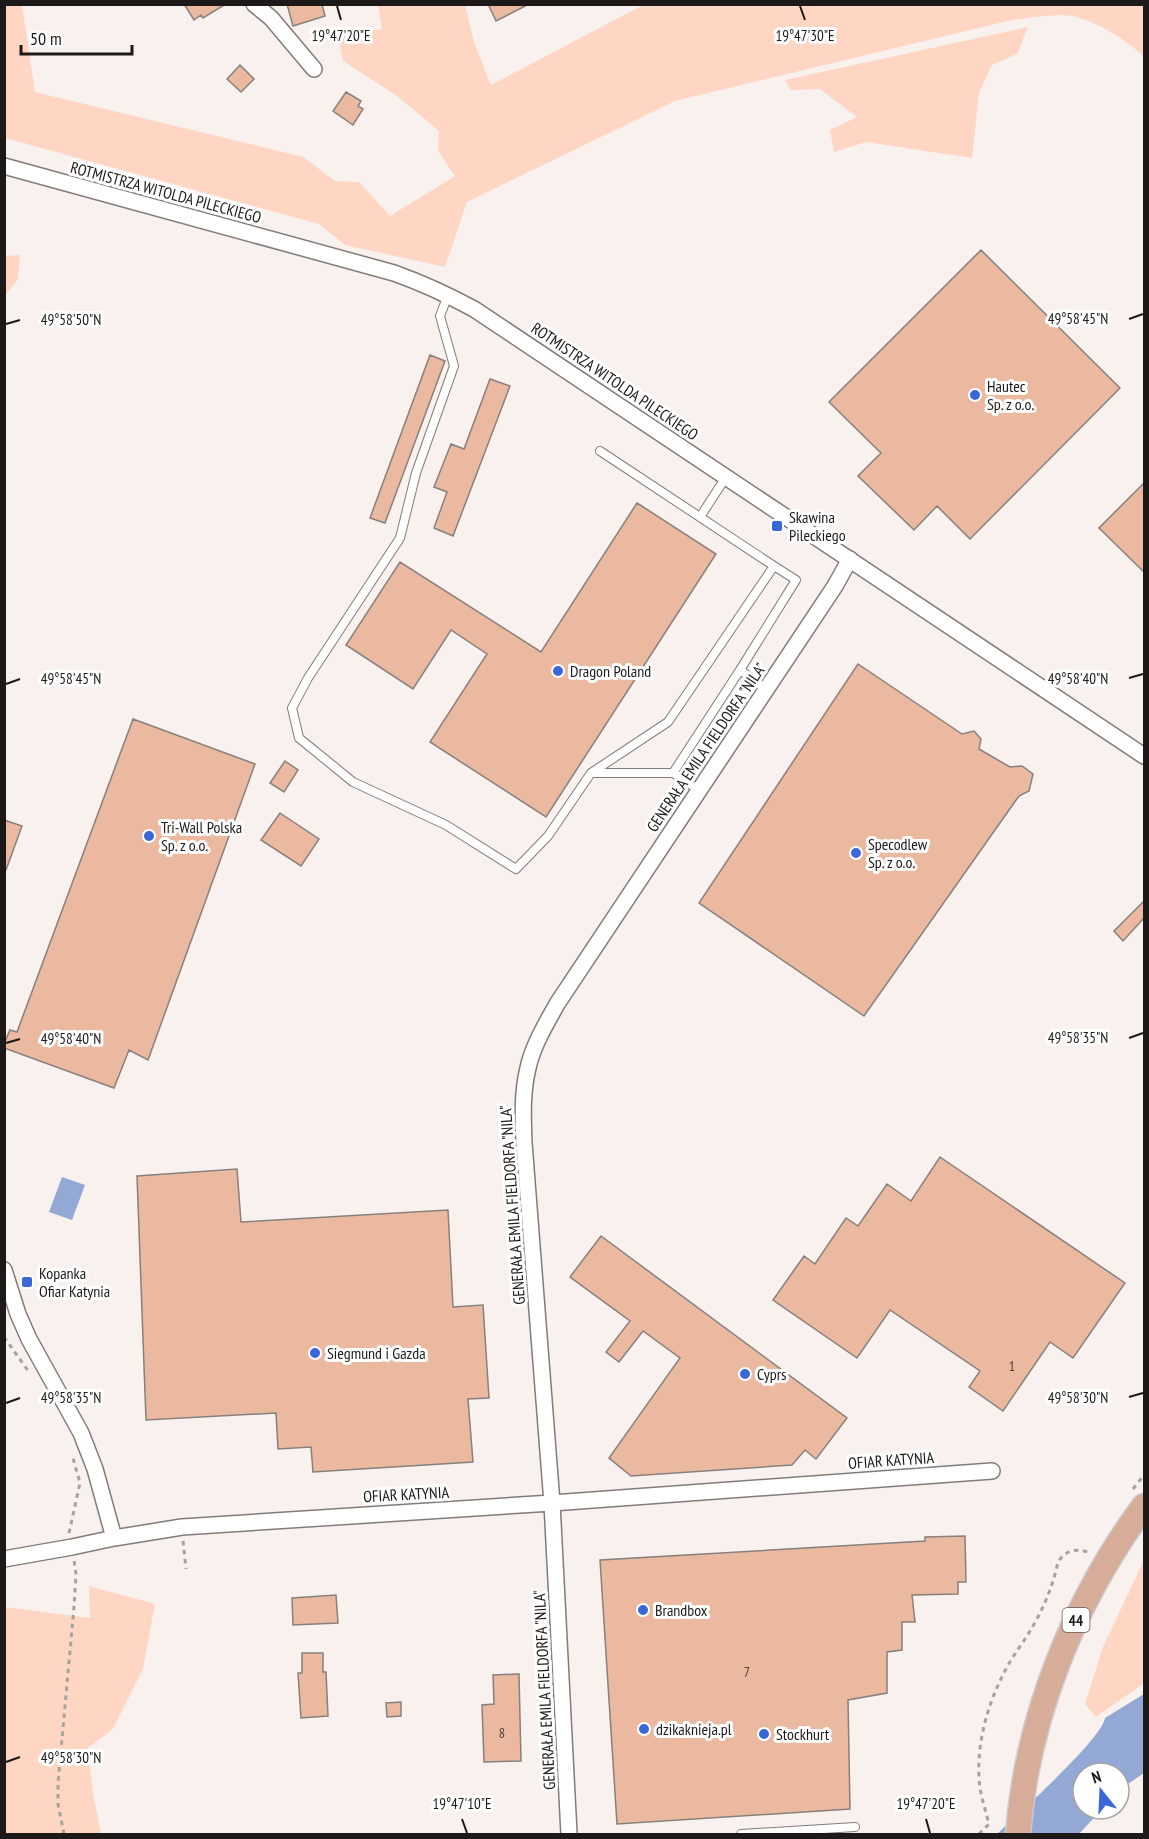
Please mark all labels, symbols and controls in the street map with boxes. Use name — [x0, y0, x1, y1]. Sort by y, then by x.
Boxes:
scale bar — [21, 18, 132, 56]
text: 19°47'20"E — [311, 26, 371, 45]
text: 19°47'30"E — [775, 26, 835, 45]
text: 50 m — [30, 27, 62, 50]
street label: ROTMISTRZA WITOLDA PILECKIEGO — [68, 157, 264, 227]
text: 49°58'45"N — [1048, 309, 1108, 328]
text: 49°58'50"N — [41, 310, 101, 329]
street label: ROTMISTRZA WITOLDA PILECKIEGO — [528, 318, 702, 444]
place label: Hautec Sp. z o.o. — [987, 376, 1034, 414]
marker: Hautec Sp. z o.o. — [968, 388, 982, 402]
place label: Skawina Pileckiego — [789, 507, 846, 545]
marker: Skawina Pileckiego — [770, 519, 784, 533]
street label: GENERAŁA EMILA FIELDORFA "NILA" — [642, 659, 770, 835]
place label: Dragon Poland — [570, 661, 651, 681]
marker: Dragon Poland — [551, 664, 565, 678]
text: 49°58'45"N — [41, 669, 101, 688]
text: 49°58'40"N — [1048, 669, 1108, 688]
place label: Tri-Wall Polska Sp. z o.o. — [161, 817, 242, 855]
marker: Tri-Wall Polska Sp. z o.o. — [142, 829, 156, 843]
place label: Specodlew Sp. z o.o. — [868, 834, 928, 872]
marker: Specodlew Sp. z o.o. — [849, 846, 863, 860]
text: 49°58'35"N — [1048, 1028, 1108, 1047]
text: 49°58'40"N — [41, 1029, 101, 1048]
street label: GENERAŁA EMILA FIELDORFA "NILA" — [495, 1105, 529, 1305]
place label: Kopanka Ofiar Katynia — [39, 1263, 110, 1301]
marker: Kopanka Ofiar Katynia — [20, 1275, 34, 1289]
place label: Siegmund i Gazda — [327, 1343, 426, 1363]
marker: Siegmund i Gazda — [308, 1346, 322, 1360]
house number: 1 — [1009, 1357, 1015, 1375]
place label: Cyprs — [757, 1364, 787, 1384]
marker: Cyprs — [738, 1367, 752, 1381]
text: 49°58'35"N — [41, 1388, 101, 1407]
text: 49°58'30"N — [1048, 1388, 1108, 1407]
street label: OFIAR KATYNIA — [847, 1447, 935, 1473]
street label: OFIAR KATYNIA — [363, 1482, 450, 1506]
street label: GENERAŁA EMILA FIELDORFA "NILA" — [529, 1590, 559, 1790]
place label: Brandbox — [655, 1600, 708, 1620]
marker: Brandbox — [636, 1603, 650, 1617]
road number: 44 — [1062, 1608, 1090, 1632]
house number: 7 — [744, 1663, 750, 1681]
place label: dzikaknieja.pl — [656, 1719, 732, 1739]
marker: dzikaknieja.pl — [637, 1722, 651, 1736]
house number: 8 — [499, 1724, 505, 1742]
place label: Stockhurt — [776, 1724, 830, 1744]
marker: Stockhurt — [757, 1727, 771, 1741]
text: 49°58'30"N — [41, 1748, 101, 1767]
north arrow — [1071, 1761, 1131, 1821]
text: N — [1089, 1766, 1104, 1788]
text: 19°47'10"E — [432, 1794, 492, 1813]
text: 19°47'20"E — [896, 1794, 956, 1813]

